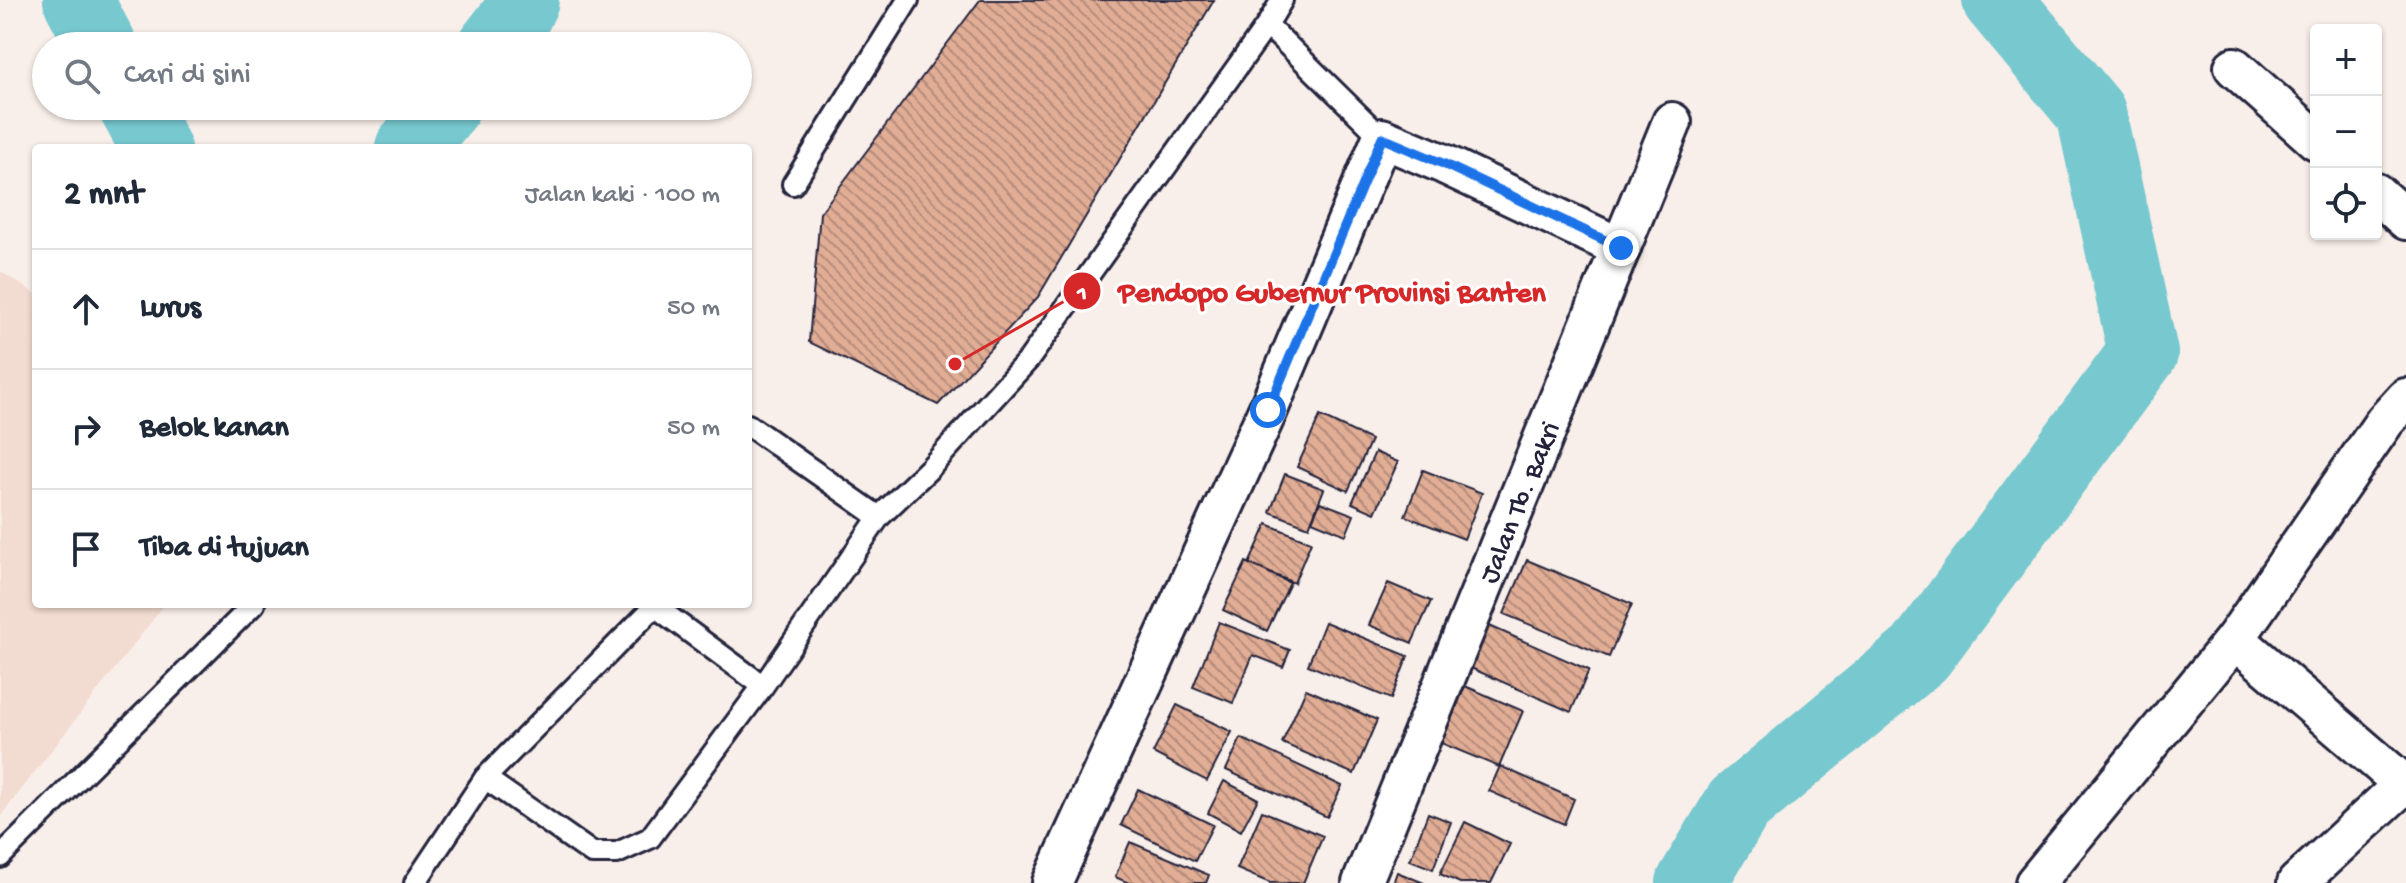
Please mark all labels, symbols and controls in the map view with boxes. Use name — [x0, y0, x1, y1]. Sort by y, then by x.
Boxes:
map controls — [2310, 24, 2382, 240]
button: + — [2310, 24, 2382, 96]
search box — [32, 32, 752, 120]
icon: search — [60, 54, 104, 98]
text: Cari di sini — [124, 59, 251, 94]
button: − — [2310, 96, 2382, 168]
button: locate — [2310, 168, 2382, 240]
text: 2 mnt — [64, 176, 143, 216]
text: Jalan kaki · 100 m — [525, 181, 720, 212]
route end — [1603, 230, 1639, 266]
callout: Pendopo Gubernur Provinsi Banten — [1062, 264, 1561, 318]
text: Pendopo Gubernur Provinsi Banten — [1116, 278, 1546, 313]
text: 1 — [1076, 280, 1087, 309]
icon: ahead — [64, 287, 108, 331]
text: Lurus — [140, 292, 201, 327]
text: 50 m — [667, 294, 720, 325]
route start — [1250, 392, 1286, 428]
icon: right — [64, 407, 108, 451]
text: Belok kanan — [140, 412, 289, 447]
text: 50 m — [667, 414, 720, 445]
street label: Jalan Tb. Bakri — [1474, 418, 1569, 589]
icon: arrive — [64, 527, 108, 571]
text: Tiba di tujuan — [140, 532, 309, 567]

